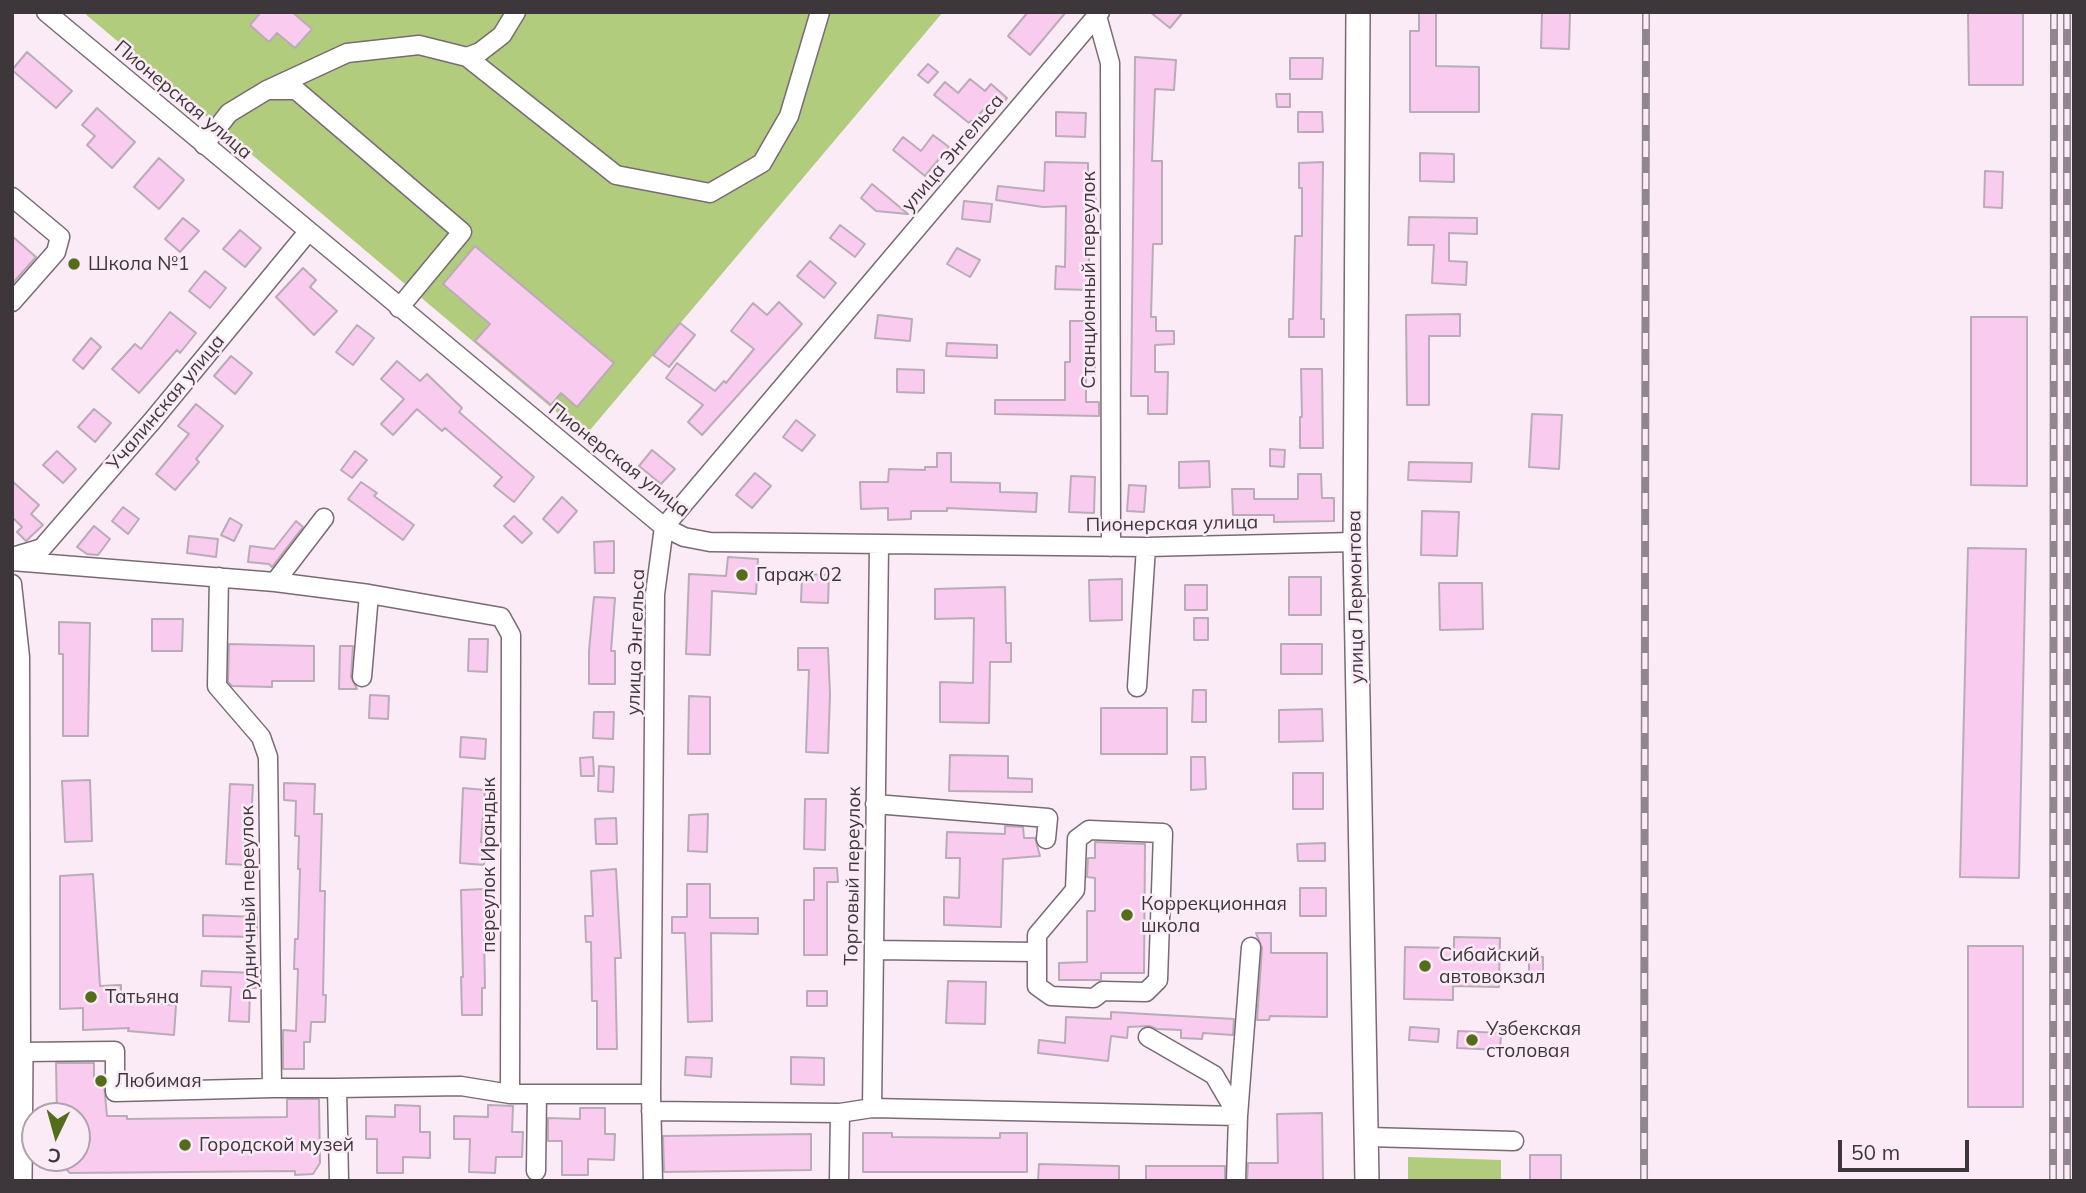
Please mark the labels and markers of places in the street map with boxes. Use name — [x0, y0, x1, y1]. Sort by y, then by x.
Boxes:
place label: Школа №1 — [88, 253, 189, 275]
marker: Школа №1 — [66, 256, 82, 272]
place label: Гараж 02 — [756, 564, 842, 586]
marker: Гараж 02 — [734, 567, 750, 583]
place label: Коррекционная школа — [1141, 893, 1287, 937]
marker: Коррекционная школа — [1119, 907, 1135, 923]
place label: Сибайский автовокзал — [1439, 944, 1545, 988]
marker: Сибайский автовокзал — [1417, 958, 1433, 974]
place label: Татьяна — [105, 986, 179, 1008]
marker: Татьяна — [83, 989, 99, 1005]
place label: Узбекская столовая — [1486, 1018, 1581, 1062]
marker: Узбекская столовая — [1464, 1032, 1480, 1048]
place label: Любимая — [115, 1070, 202, 1092]
marker: Любимая — [93, 1073, 109, 1089]
place label: Городской музей — [199, 1134, 354, 1156]
marker: Городской музей — [177, 1137, 193, 1153]

